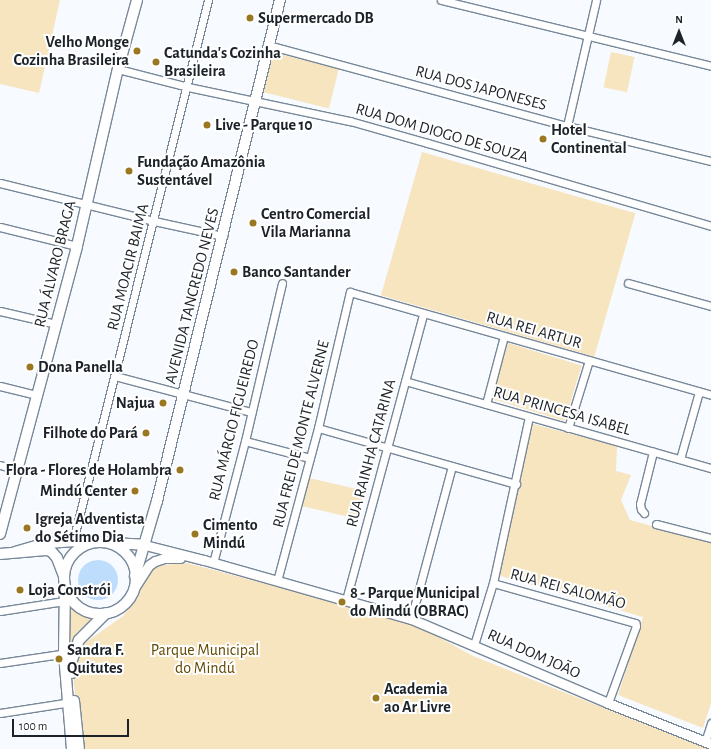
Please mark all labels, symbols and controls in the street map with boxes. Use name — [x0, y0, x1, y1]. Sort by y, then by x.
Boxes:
place label: Supermercado DB — [258, 8, 374, 28]
north arrow — [659, 12, 699, 52]
marker: Supermercado DB — [245, 13, 255, 23]
text: N — [675, 14, 683, 25]
place label: Velho Monge Cozinha Brasileira — [13, 32, 129, 70]
place label: Catunda's Cozinha Brasileira — [164, 43, 281, 81]
marker: Velho Monge Cozinha Brasileira — [132, 46, 142, 56]
marker: Catunda's Cozinha Brasileira — [151, 57, 161, 67]
street label: RUA DOS JAPONESES — [413, 61, 549, 115]
street label: RUA DOM DIOGO DE SOUZA — [353, 99, 531, 167]
place label: Live - Parque 10 — [215, 115, 313, 135]
marker: Live - Parque 10 — [202, 120, 212, 130]
place label: Hotel Continental — [551, 120, 627, 158]
marker: Hotel Continental — [538, 134, 548, 144]
place label: Fundação Amazônia Sustentável — [137, 152, 266, 190]
marker: Fundação Amazônia Sustentável — [124, 166, 134, 176]
street label: RUA ÁLVARO BRAGA — [30, 199, 80, 329]
street label: RUA MOACIR BAIMA — [103, 202, 153, 332]
place label: Centro Comercial Vila Marianna — [261, 204, 370, 242]
street label: AVENIDA TANCREDO NEVES — [161, 206, 223, 386]
marker: Centro Comercial Vila Marianna — [248, 218, 258, 228]
place label: Banco Santander — [242, 262, 351, 282]
marker: Banco Santander — [229, 267, 239, 277]
street label: RUA REI ARTUR — [484, 307, 584, 353]
street label: RUA MÁRCIO FIGUEIREDO — [205, 337, 263, 503]
street label: RUA FREI DE MONTE ALVERNE — [268, 338, 334, 530]
place label: Dona Panella — [38, 357, 123, 377]
marker: Dona Panella — [25, 362, 35, 372]
street label: RUA RAINHA CATARINA — [342, 377, 400, 529]
street label: RUA PRINCESA ISABEL — [491, 382, 633, 440]
place label: Najua — [116, 393, 155, 413]
marker: Najua — [158, 398, 168, 408]
place label: Filhote do Pará — [43, 423, 138, 443]
marker: Filhote do Pará — [141, 428, 151, 438]
place label: Flora - Flores de Holambra — [5, 460, 172, 480]
marker: Flora - Flores de Holambra — [175, 465, 185, 475]
place label: Mindú Center — [40, 481, 127, 501]
marker: Mindú Center — [130, 486, 140, 496]
place label: Igreja Adventista do Sétimo Dia — [35, 509, 145, 547]
place label: Cimento Mindú — [203, 515, 258, 553]
marker: Igreja Adventista do Sétimo Dia — [22, 523, 32, 533]
marker: Cimento Mindú — [190, 529, 200, 539]
street label: RUA REI SALOMÃO — [508, 564, 628, 614]
place label: Loja Constrói — [28, 580, 111, 600]
place label: 8 - Parque Municipal do Mindú (OBRAC) — [350, 583, 480, 621]
marker: Loja Constrói — [15, 585, 25, 595]
marker: 8 - Parque Municipal do Mindú (OBRAC) — [337, 597, 347, 607]
street label: RUA DOM JOÃO — [485, 625, 583, 683]
place label: Sandra F. Quitutes — [67, 640, 124, 678]
park label: Parque Municipal do Mindú — [151, 640, 259, 678]
marker: Sandra F. Quitutes — [54, 654, 64, 664]
place label: Academia ao Ar Livre — [384, 679, 451, 717]
marker: Academia ao Ar Livre — [371, 693, 381, 703]
scale bar — [14, 711, 131, 737]
text: 100 m — [19, 720, 47, 732]

